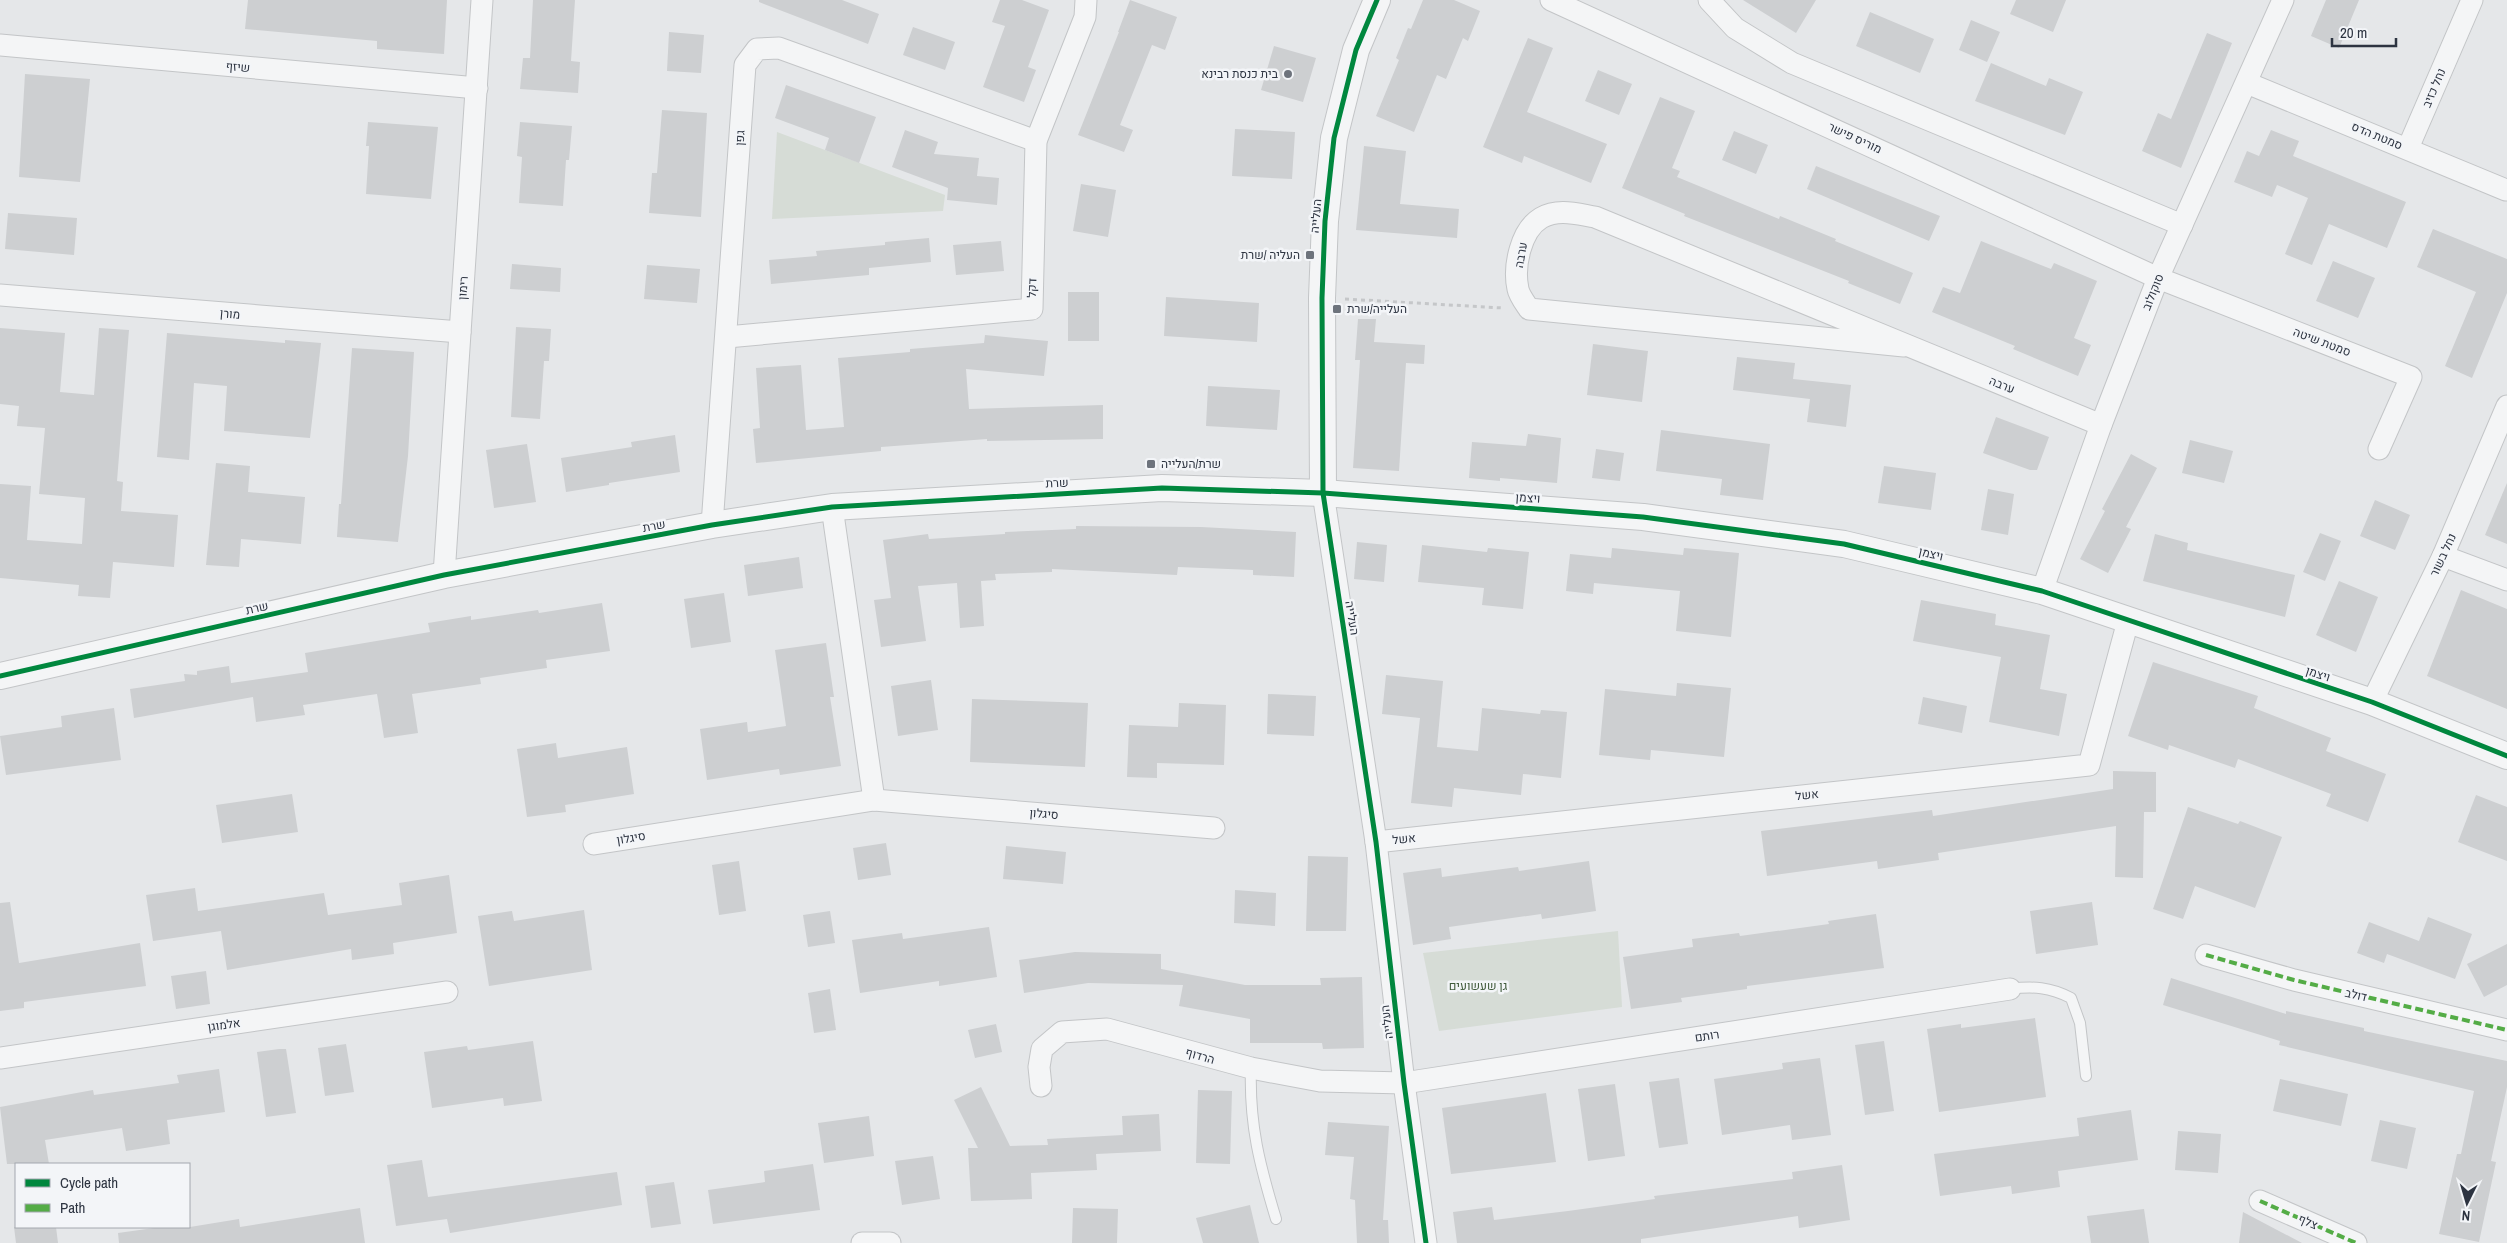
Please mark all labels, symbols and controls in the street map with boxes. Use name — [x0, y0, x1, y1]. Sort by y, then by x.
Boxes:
scale bar — [2332, 15, 2396, 47]
text: 20 m — [2340, 22, 2367, 43]
street label: שיזף — [225, 58, 251, 76]
place label: בית כנסת רבינא — [1201, 66, 1279, 82]
street label: נחל כזיב — [2419, 66, 2449, 110]
marker: בית כנסת רבינא — [1282, 68, 1294, 80]
street label: סמטת הדס — [2349, 118, 2405, 154]
street label: מוריס פישר — [1826, 119, 1884, 157]
street label: גפן — [731, 129, 749, 146]
street label: העלייה — [1307, 198, 1325, 234]
street label: ערבה — [1511, 241, 1531, 269]
place label: העליה /שרת — [1241, 247, 1300, 263]
marker: העליה /שרת — [1304, 249, 1316, 261]
street label: סוקולוב — [2138, 271, 2168, 313]
street label: רימון — [454, 275, 472, 301]
street label: דקל — [1024, 278, 1040, 298]
place label: העלייה/שרת — [1347, 301, 1407, 317]
marker: העלייה/שרת — [1331, 303, 1343, 315]
street label: מורן — [219, 305, 241, 323]
street label: סמטת שיטה — [2291, 324, 2353, 360]
street label: ערבה — [1987, 373, 2017, 397]
place label: שרת/העלייה — [1161, 456, 1221, 472]
marker: שרת/העלייה — [1145, 458, 1157, 470]
street label: שרת — [1045, 474, 1069, 492]
street label: ויצמן — [1515, 489, 1541, 507]
street label: שרת — [641, 516, 667, 536]
street label: נחל בשור — [2426, 531, 2460, 579]
street label: ויצמן — [1917, 543, 1945, 565]
street label: שרת — [244, 598, 270, 618]
street label: העלייה — [1341, 600, 1363, 636]
street label: ויצמן — [2304, 663, 2332, 685]
street label: אשל — [1795, 786, 1820, 804]
street label: סיגלון — [1029, 805, 1059, 823]
street label: סיגלון — [615, 828, 647, 848]
street label: אשל — [1392, 830, 1417, 848]
park label: גן שעשועים — [1449, 978, 1508, 994]
street label: דולב — [2343, 985, 2369, 1005]
street label: העלייה — [1377, 1004, 1397, 1040]
street label: אלמוגן — [206, 1015, 242, 1035]
street label: רותם — [1694, 1026, 1720, 1046]
street label: הרדוף — [1183, 1044, 1217, 1068]
legend — [15, 1163, 190, 1228]
text: Cycle path — [60, 1172, 118, 1193]
north arrow — [2442, 1178, 2492, 1228]
text: Path — [60, 1197, 85, 1218]
text: N — [2461, 1207, 2471, 1225]
street label: צלף — [2296, 1211, 2321, 1233]

